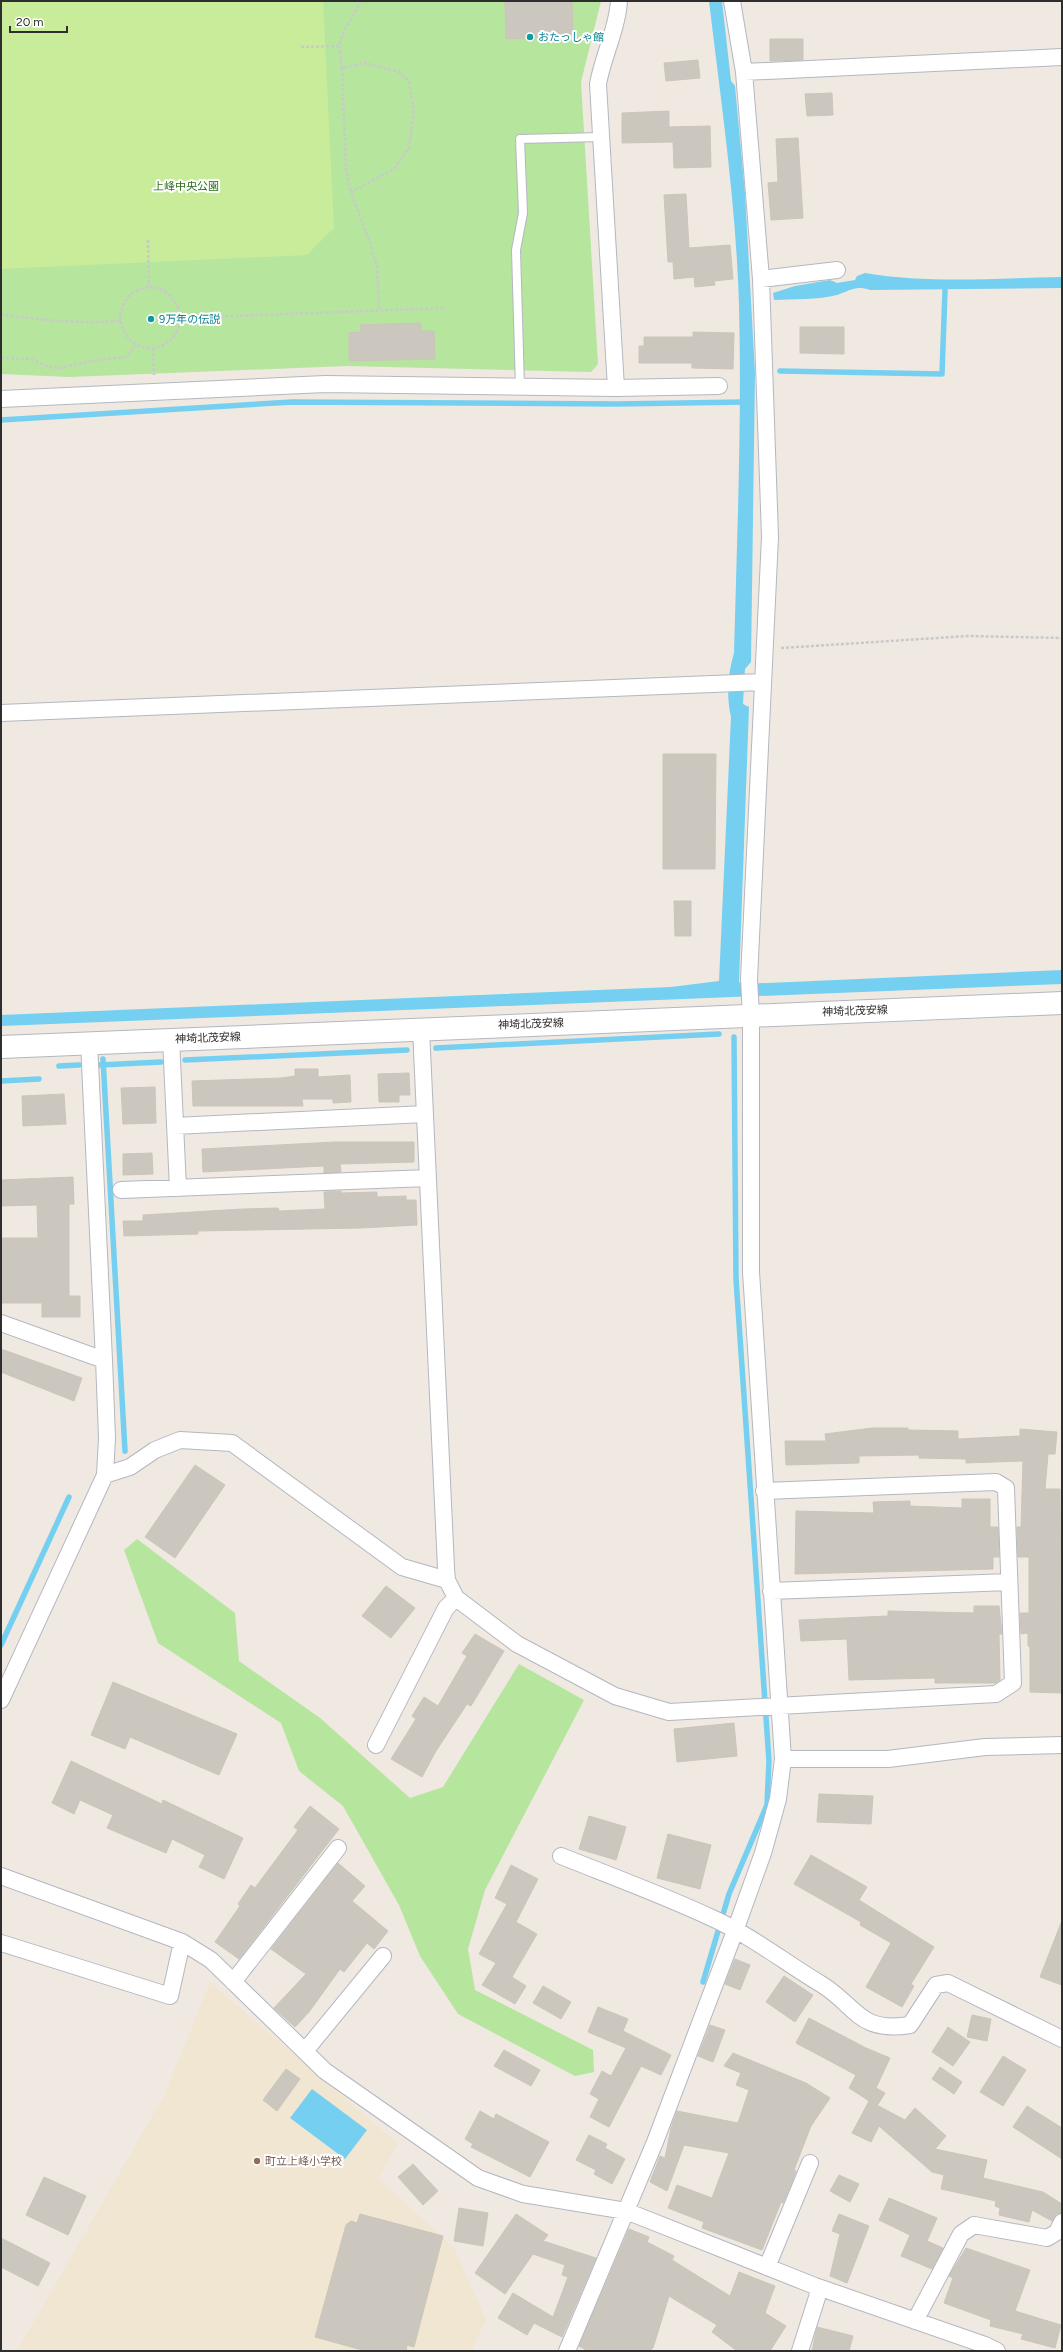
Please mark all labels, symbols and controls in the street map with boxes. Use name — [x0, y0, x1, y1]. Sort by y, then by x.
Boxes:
scale bar — [10, 8, 67, 34]
text: 20 m — [16, 15, 44, 29]
place label: おたっしゃ館 — [538, 31, 604, 44]
marker: おたっしゃ館 — [525, 32, 535, 42]
park label: 上峰中央公園 — [153, 180, 219, 193]
place label: 9万年の伝説 — [159, 313, 220, 326]
marker: 9万年の伝説 — [146, 314, 156, 324]
street label: 神埼北茂安線 — [822, 1003, 888, 1019]
street label: 神埼北茂安線 — [498, 1016, 564, 1032]
street label: 神埼北茂安線 — [175, 1030, 241, 1046]
place label: 町立上峰小学校 — [265, 2155, 342, 2168]
marker: 町立上峰小学校 — [252, 2156, 262, 2166]

